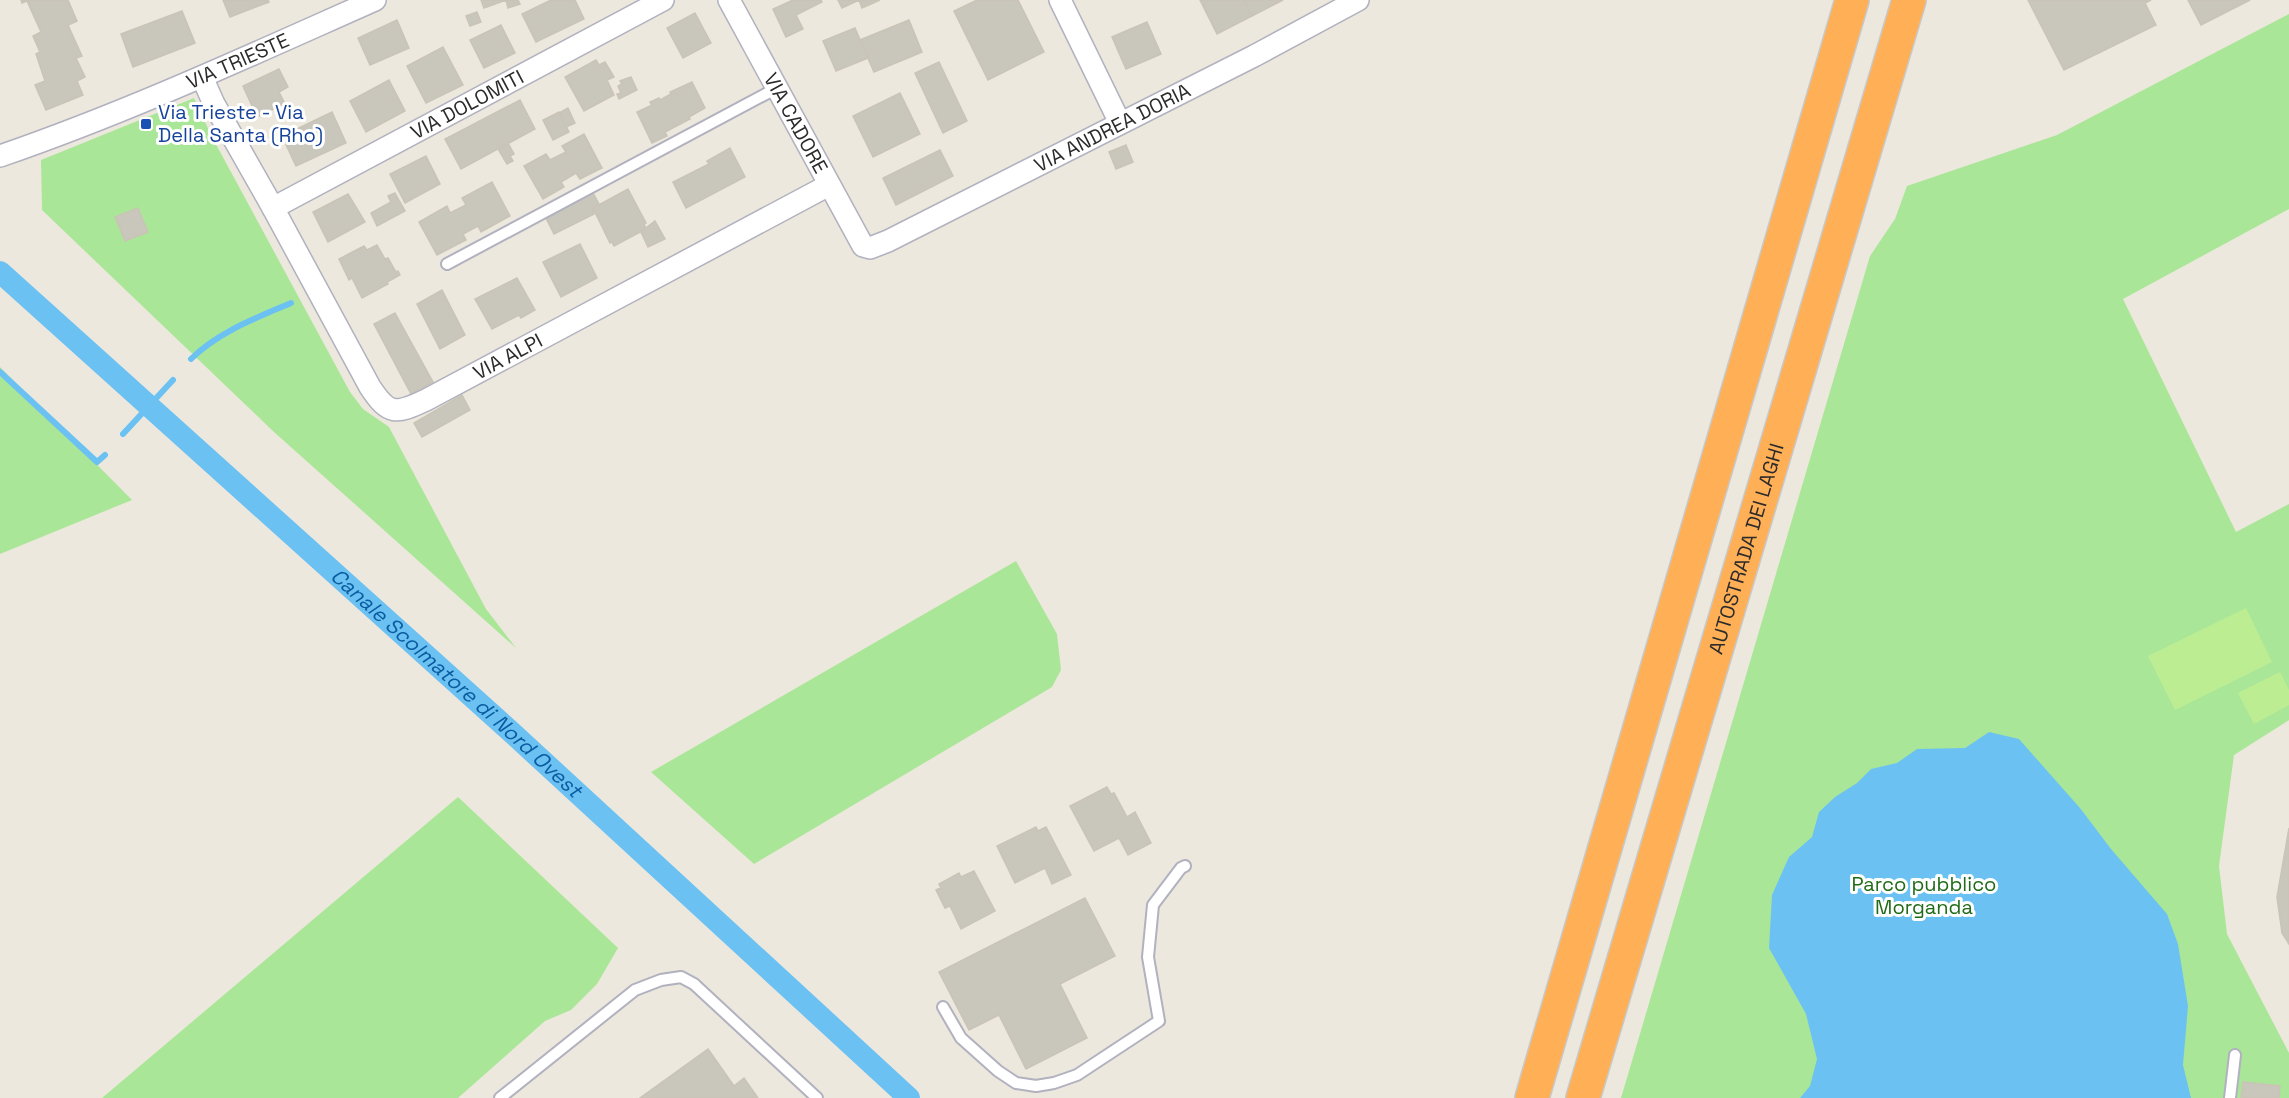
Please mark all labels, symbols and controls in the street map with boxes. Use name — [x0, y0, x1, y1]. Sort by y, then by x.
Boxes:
street label: VIA TRIESTE — [182, 27, 293, 95]
street label: VIA DOLOMITI — [406, 64, 528, 145]
street label: VIA CADORE — [758, 68, 834, 178]
street label: VIA ANDREA DORIA — [1030, 77, 1195, 178]
place label: Via Trieste - Via Della Santa (Rho) — [158, 99, 323, 148]
marker: Via Trieste - Via Della Santa (Rho) — [139, 117, 153, 131]
street label: VIA ALPI — [469, 327, 547, 386]
street label: AUTOSTRADA DEI LAGHI — [1703, 440, 1790, 657]
water label: Canale Scolmatore di Nord Ovest — [325, 562, 589, 805]
park label: Parco pubblico Morganda — [1852, 871, 1996, 920]

